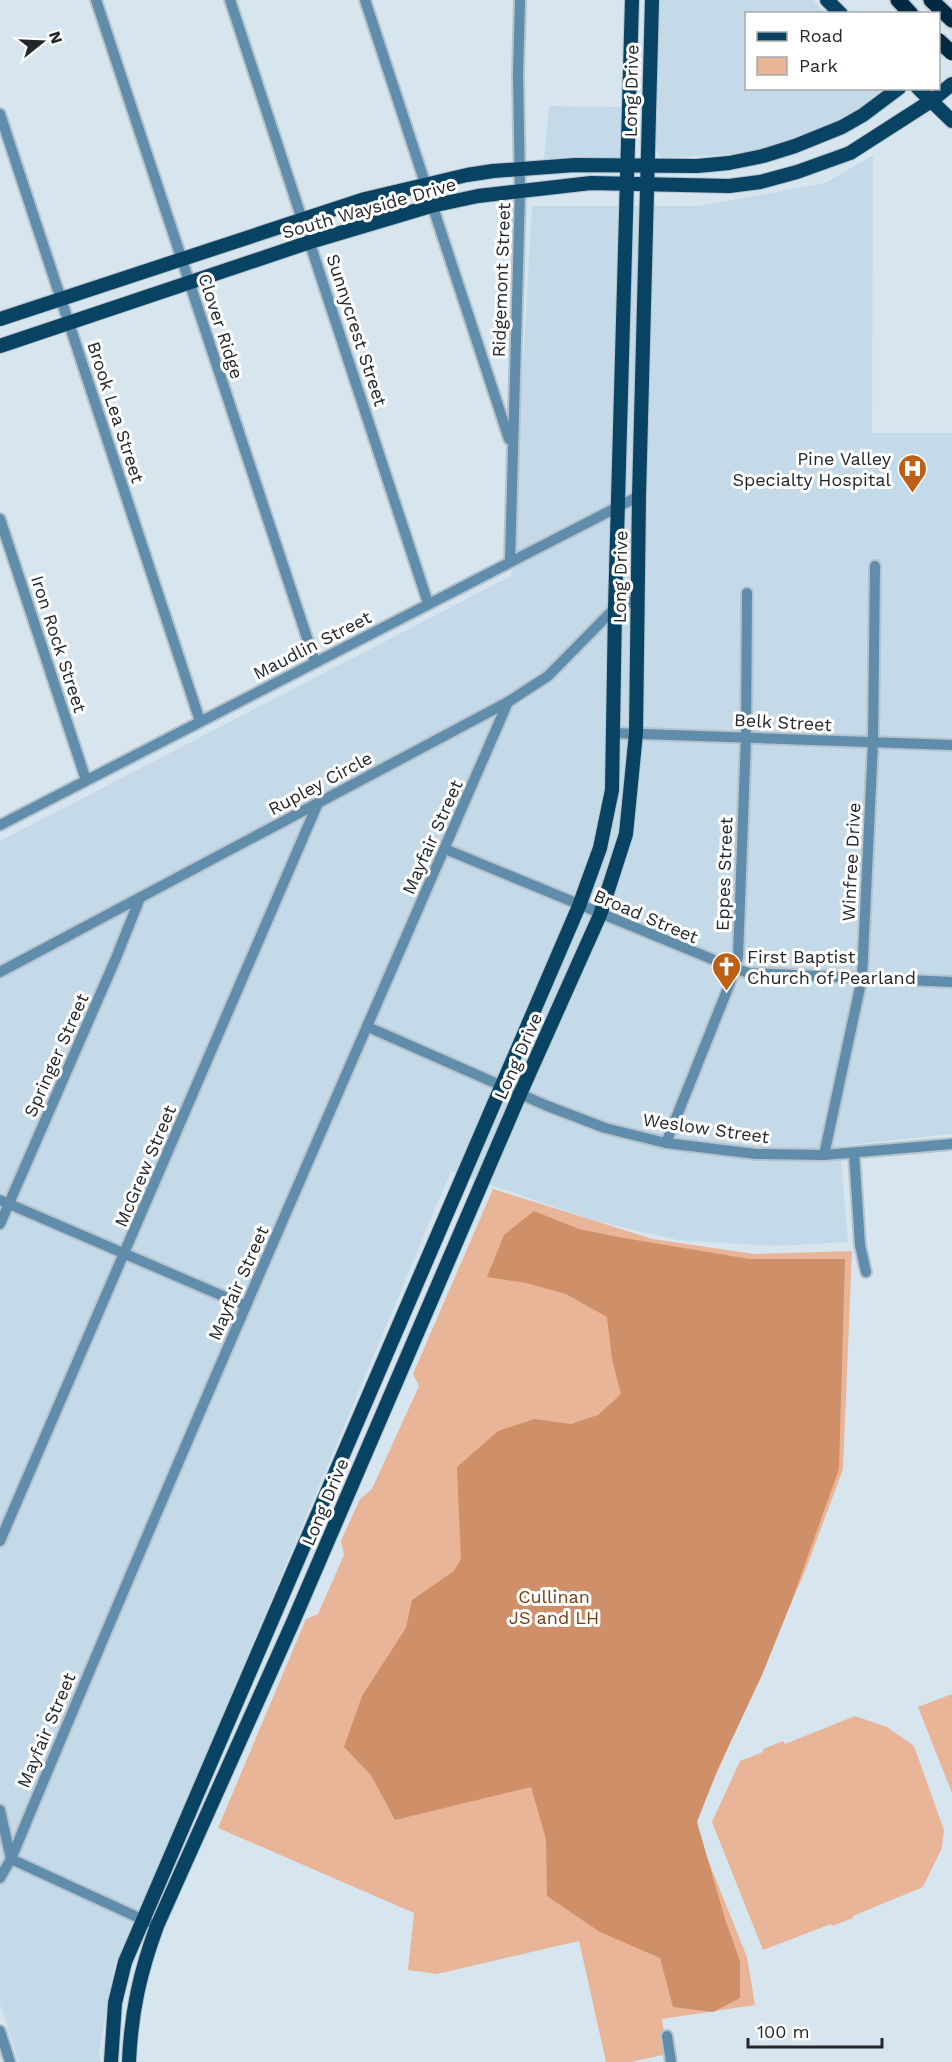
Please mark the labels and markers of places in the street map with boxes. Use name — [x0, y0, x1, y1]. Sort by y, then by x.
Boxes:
place label: Pine Valley Specialty Hospital — [732, 448, 892, 490]
hospital icon: Pine Valley Specialty Hospital — [896, 452, 928, 494]
place label: First Baptist Church of Pearland — [747, 946, 916, 988]
church icon: First Baptist Church of Pearland — [710, 950, 742, 992]

